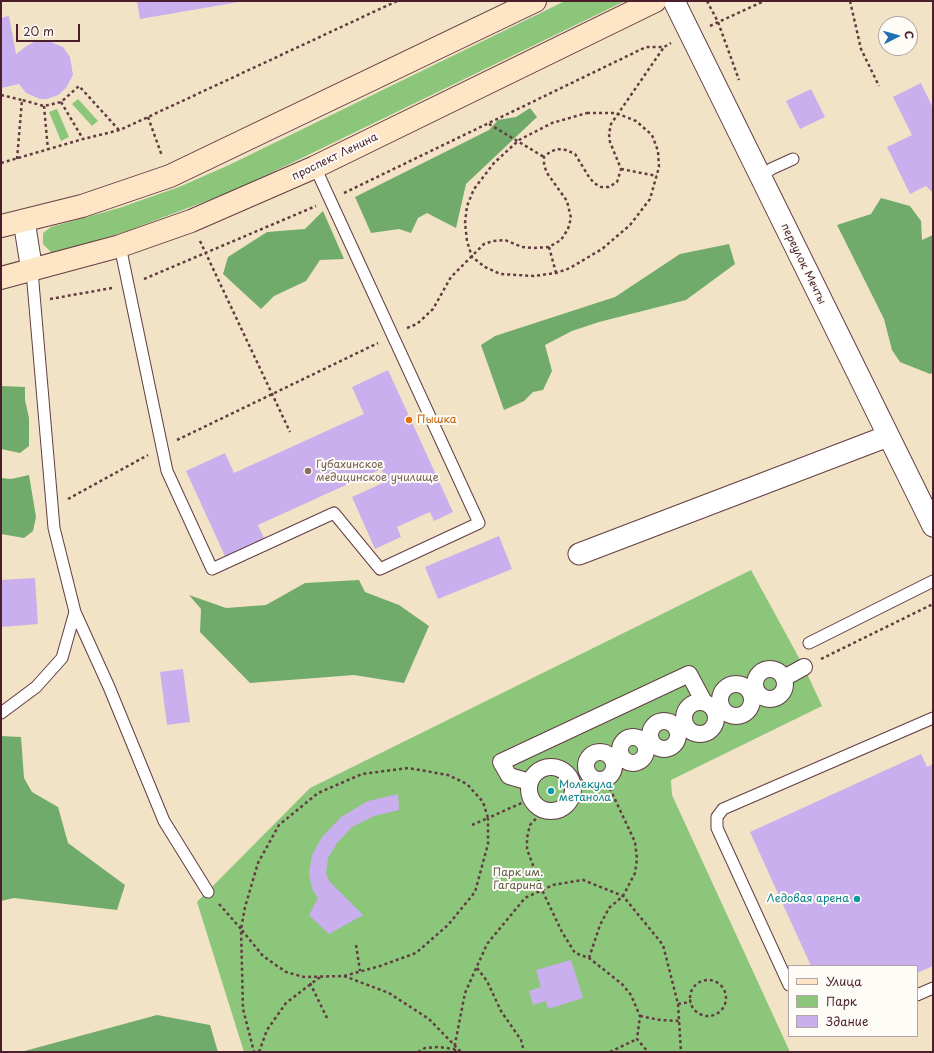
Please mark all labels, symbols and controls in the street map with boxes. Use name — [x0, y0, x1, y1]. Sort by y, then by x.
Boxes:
scale bar — [18, 16, 82, 42]
north arrow — [878, 16, 918, 56]
text: 20 m — [23, 22, 54, 40]
text: С — [901, 30, 918, 40]
street label: проспект Ленина — [290, 130, 380, 184]
street label: переулок Мечты — [778, 221, 828, 307]
place label: Пышка — [417, 413, 457, 427]
marker: Пышка — [404, 415, 414, 425]
place label: Губахинское медицинское училище — [316, 458, 439, 484]
marker: Губахинское медицинское училище — [303, 466, 313, 476]
place label: Молекула метанола — [559, 778, 613, 804]
marker: Молекула метанола — [546, 786, 556, 796]
park label: Парк им. Гагарина — [493, 866, 543, 892]
place label: Ледовая арена — [767, 892, 849, 906]
marker: Ледовая арена — [852, 894, 862, 904]
legend — [788, 965, 918, 1037]
text: Улица — [826, 972, 862, 990]
text: Парк — [826, 992, 857, 1010]
text: Здание — [826, 1012, 868, 1030]

